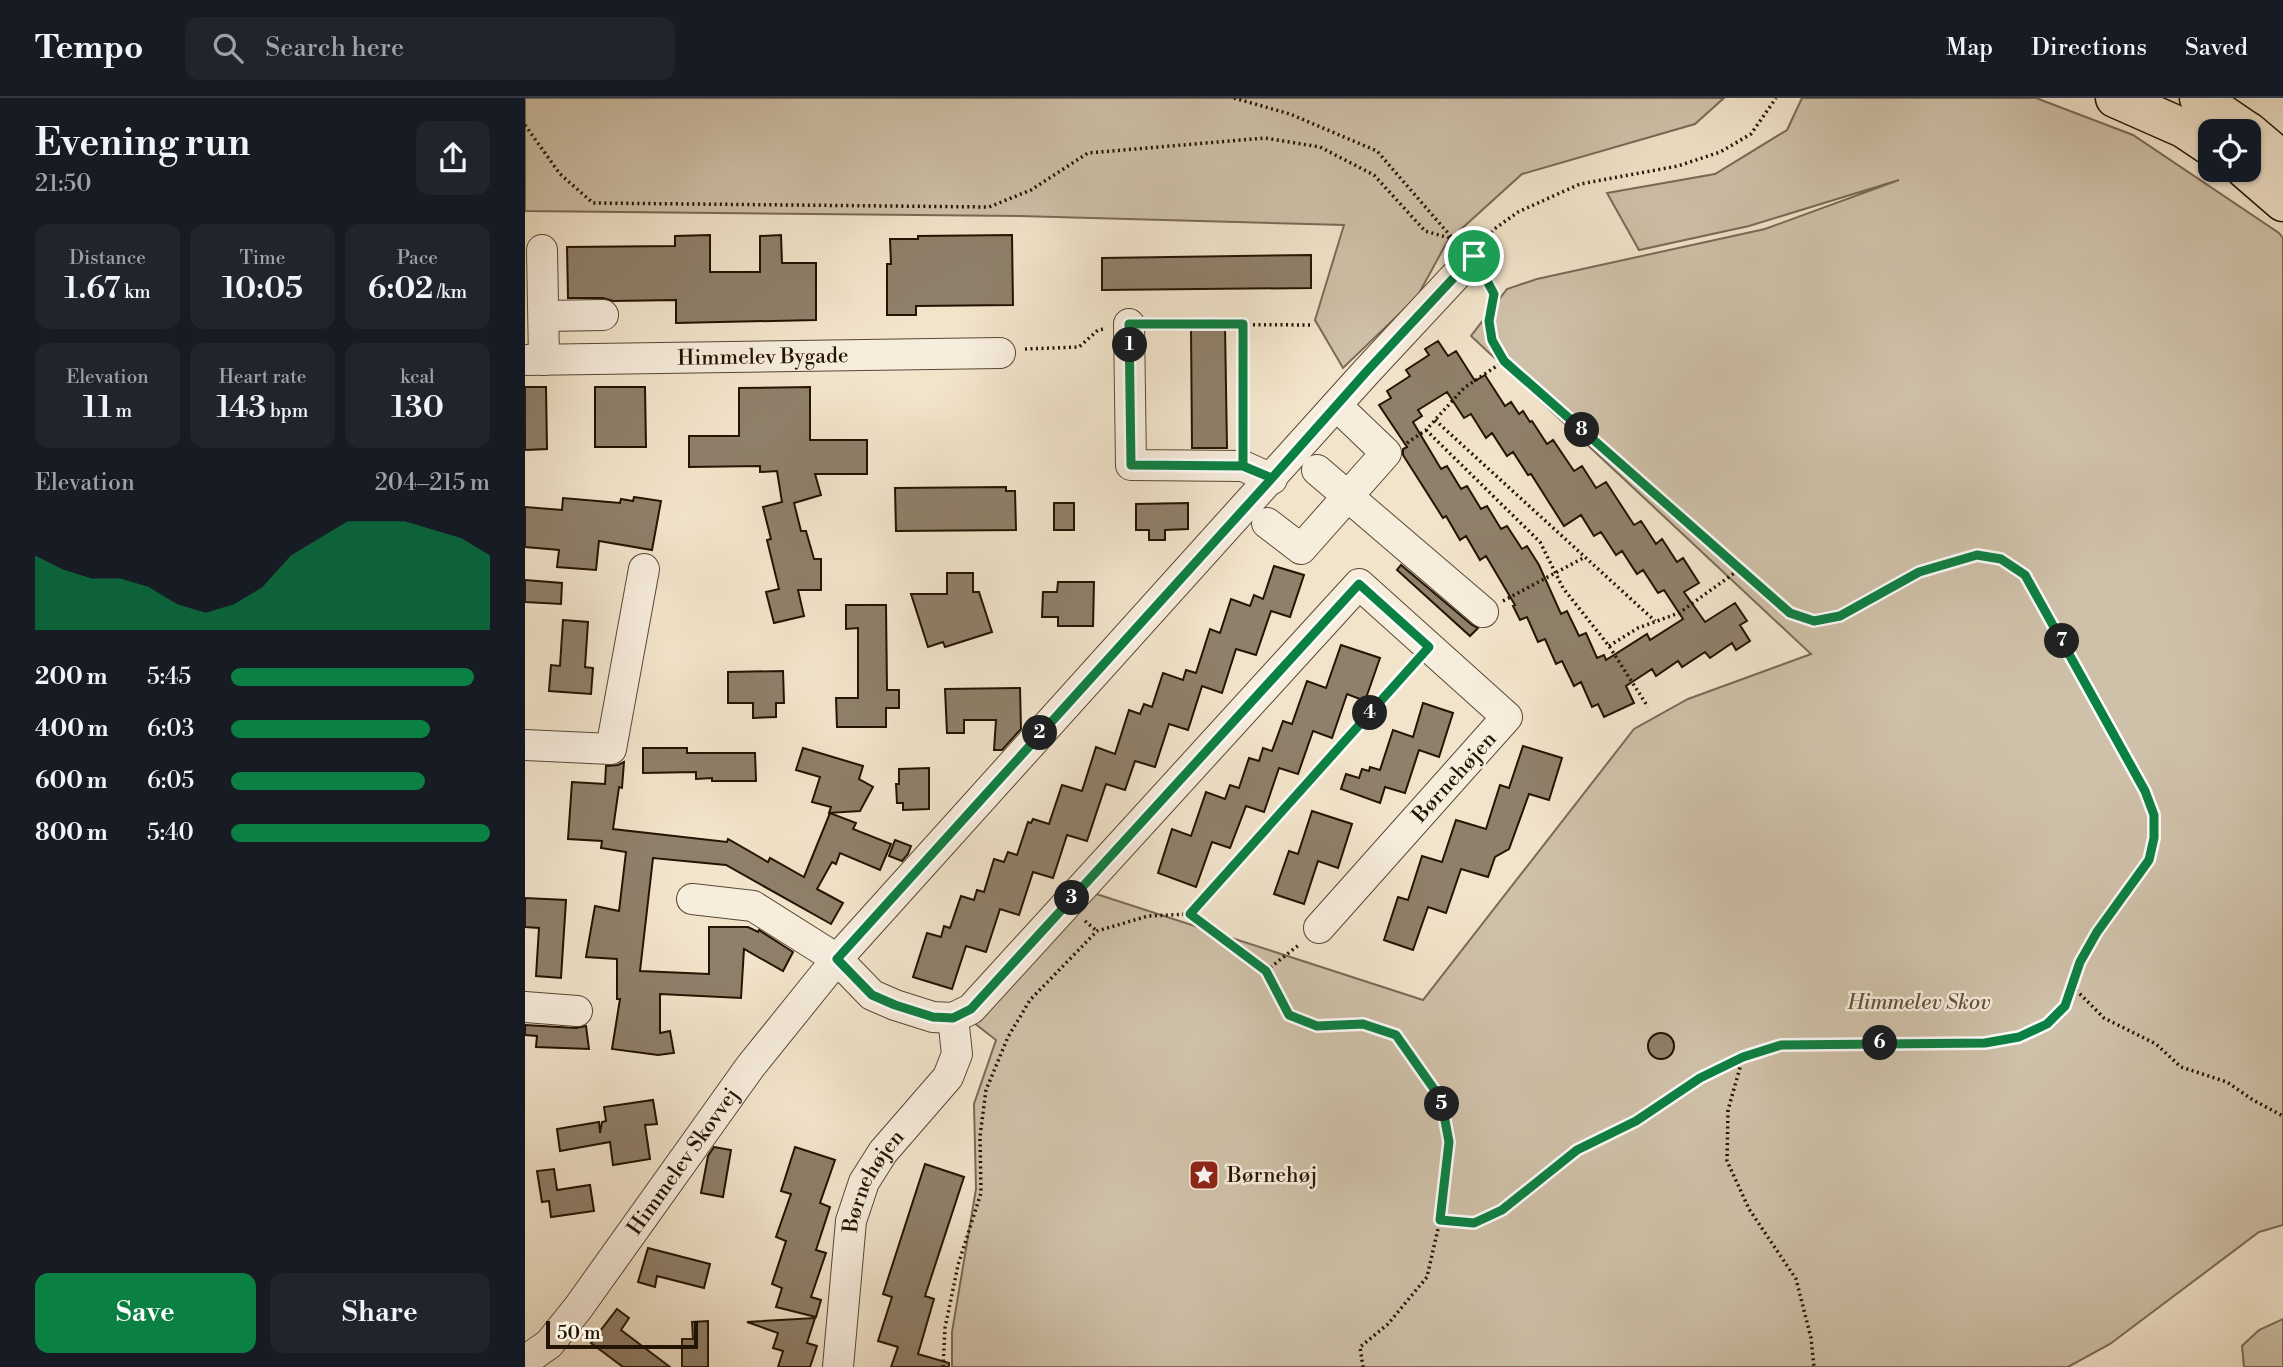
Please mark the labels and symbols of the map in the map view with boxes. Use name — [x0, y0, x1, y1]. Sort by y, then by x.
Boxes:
pin — [1444, 226, 1504, 286]
pin: 1 — [1113, 328, 1147, 362]
street label: Himmelev Bygade — [677, 343, 849, 372]
pin: 8 — [1565, 412, 1599, 448]
pin: 7 — [2045, 624, 2079, 658]
pin: 4 — [1353, 696, 1387, 730]
pin: 2 — [1023, 716, 1057, 750]
street label: Børnehøjen — [1406, 726, 1503, 829]
pin: 3 — [1055, 880, 1089, 916]
park label: Himmelev Skov — [1846, 990, 1991, 1016]
pin: 6 — [1863, 1026, 1897, 1060]
street label: Himmelev Skovvej — [622, 1083, 745, 1241]
pin: 5 — [1425, 1086, 1459, 1122]
street label: Børnehøjen — [838, 1124, 911, 1235]
place icon: Børnehøj — [1187, 1158, 1221, 1192]
place label: Børnehøj — [1226, 1163, 1317, 1189]
scale bar — [546, 1318, 698, 1350]

